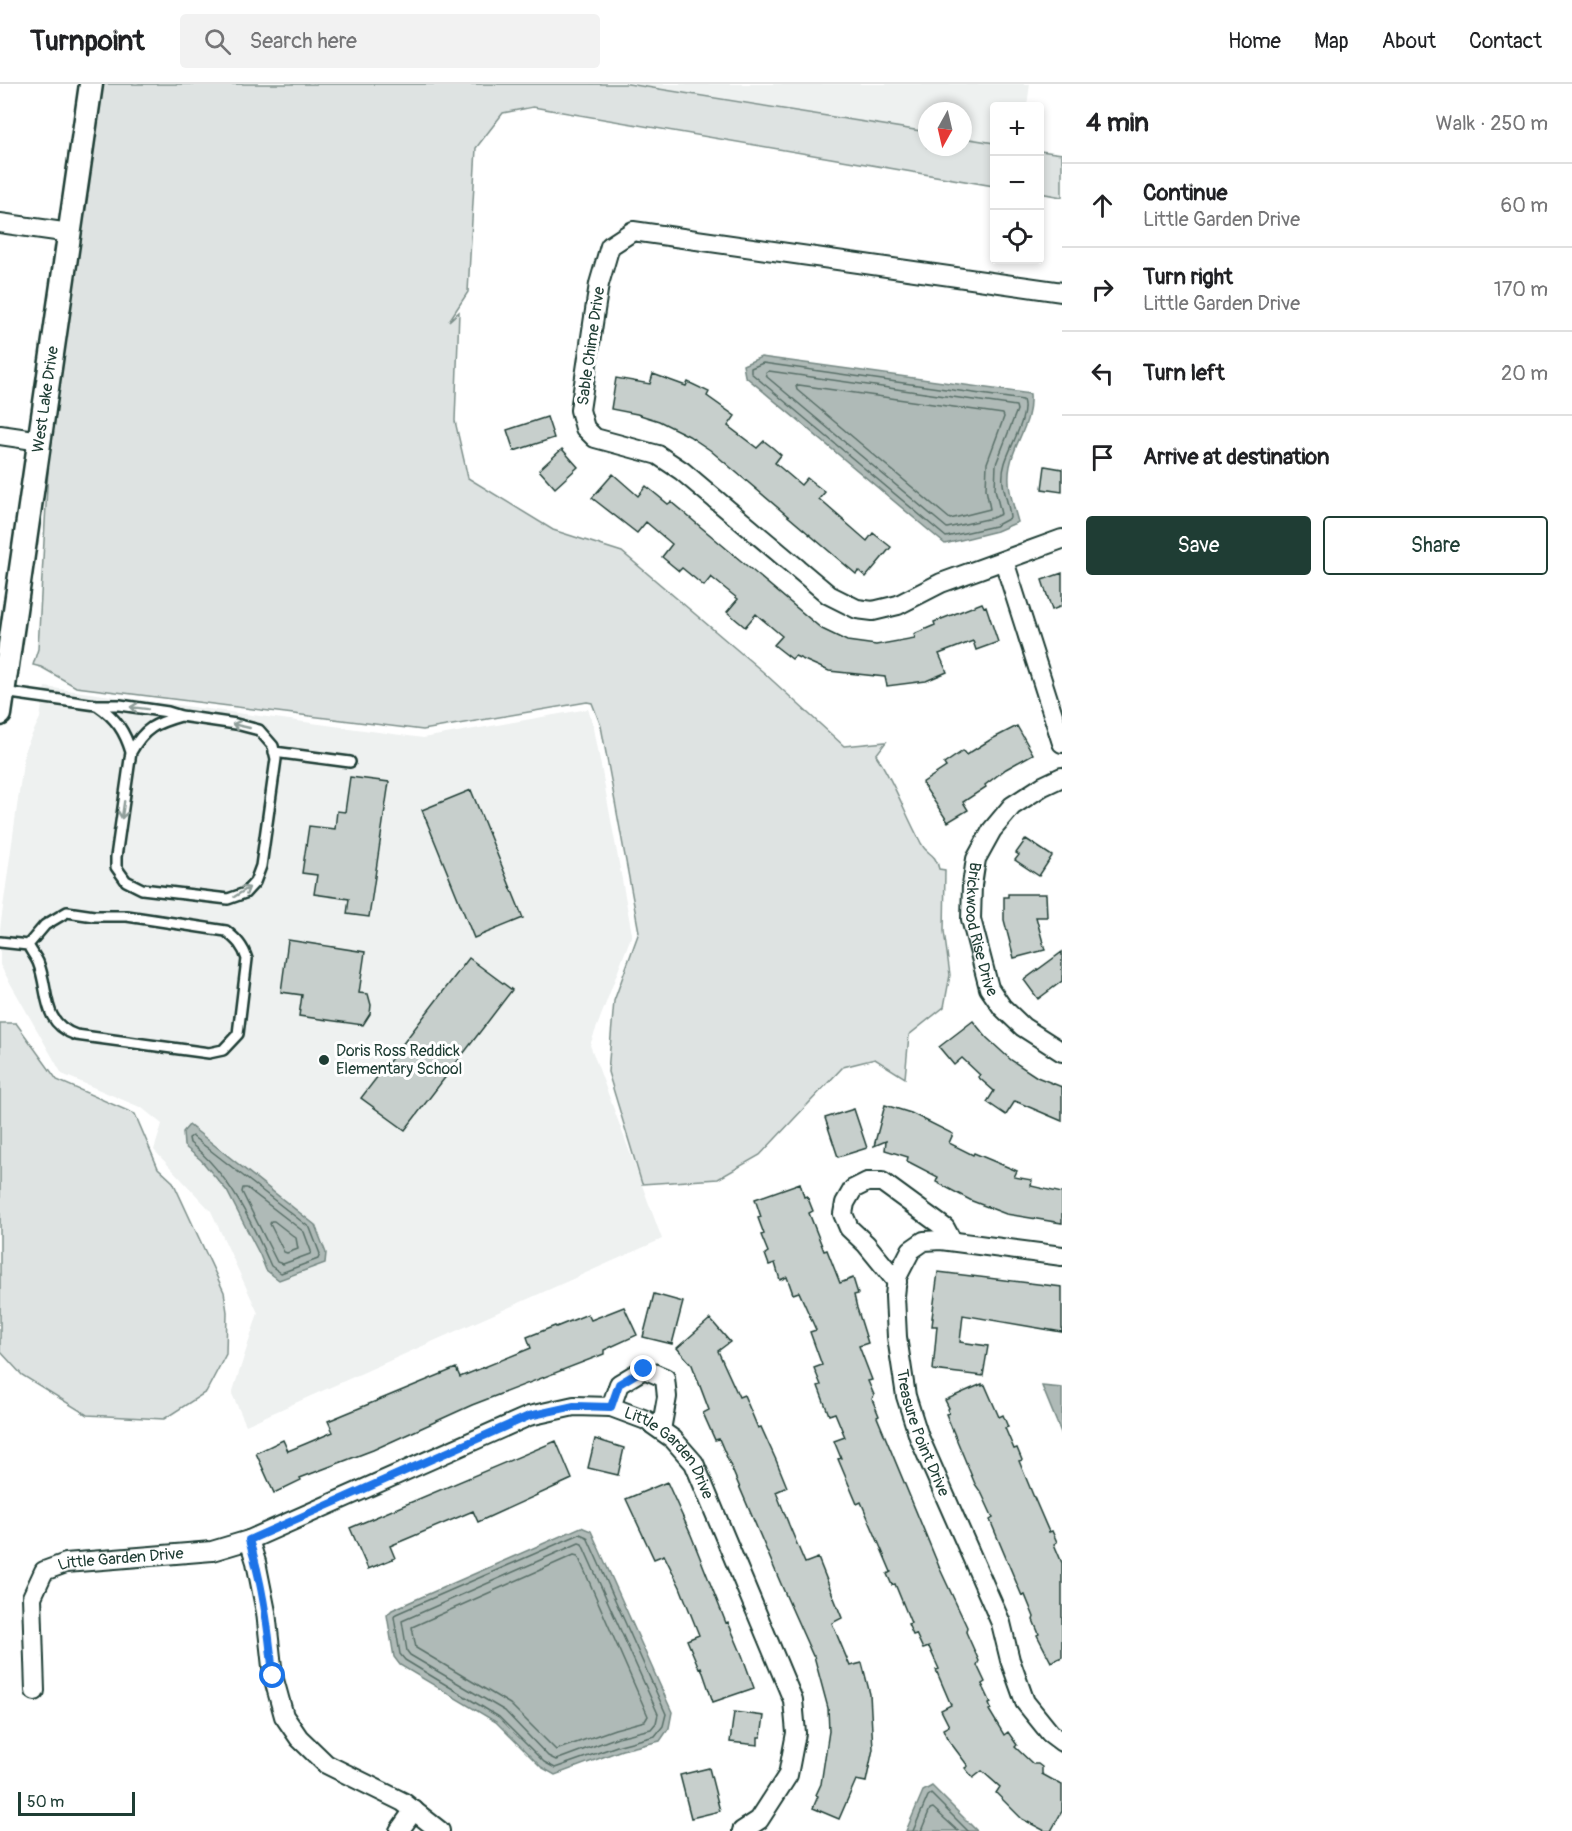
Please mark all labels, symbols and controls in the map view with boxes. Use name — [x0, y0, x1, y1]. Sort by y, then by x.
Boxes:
search box — [180, 14, 600, 68]
text: Turnpoint — [30, 24, 144, 59]
icon: search — [201, 25, 234, 58]
text: Search here — [249, 27, 357, 55]
text: Home — [1228, 28, 1281, 55]
text: Map — [1314, 28, 1349, 55]
text: About — [1382, 28, 1436, 55]
text: Contact — [1469, 28, 1542, 55]
north arrow — [918, 102, 972, 156]
map controls — [990, 102, 1044, 264]
button: + — [990, 102, 1044, 156]
text: 4 min — [1086, 107, 1149, 139]
text: Walk · 250 m — [1436, 111, 1548, 136]
button: − — [990, 156, 1044, 210]
text: Continue — [1143, 179, 1227, 207]
icon: ahead — [1086, 189, 1119, 222]
text: 60 m — [1501, 193, 1548, 218]
text: Little Garden Drive — [1143, 207, 1300, 232]
button: locate — [990, 210, 1044, 264]
text: Turn right — [1143, 263, 1233, 291]
icon: right — [1086, 273, 1119, 306]
text: 170 m — [1494, 277, 1548, 302]
street label: Sable Chime Drive — [573, 285, 609, 407]
text: Little Garden Drive — [1143, 291, 1300, 316]
street label: West Lake Drive — [28, 345, 63, 454]
icon: left — [1086, 357, 1119, 390]
text: Turn left — [1143, 359, 1225, 387]
text: 20 m — [1501, 361, 1548, 386]
icon: arrive — [1086, 441, 1119, 474]
text: Arrive at destination — [1143, 443, 1329, 471]
button: Save — [1086, 516, 1311, 575]
button: Share — [1323, 516, 1548, 575]
one-way arrow — [130, 702, 149, 713]
one-way arrow — [231, 720, 251, 731]
one-way arrow — [117, 800, 128, 819]
street label: Brickwood Rise Drive — [961, 861, 1002, 1001]
one-way arrow — [234, 885, 251, 898]
place label: Doris Ross Reddick Elementary School — [336, 1041, 462, 1079]
marker: Doris Ross Reddick Elementary School — [317, 1053, 331, 1067]
route end — [630, 1355, 656, 1381]
street label: Treasure Point Drive — [892, 1368, 954, 1500]
street label: Little Garden Drive — [621, 1403, 718, 1502]
street label: Little Garden Drive — [55, 1543, 184, 1575]
route start — [259, 1662, 285, 1688]
scale bar — [18, 1789, 135, 1816]
text: 50 m — [27, 1792, 64, 1812]

